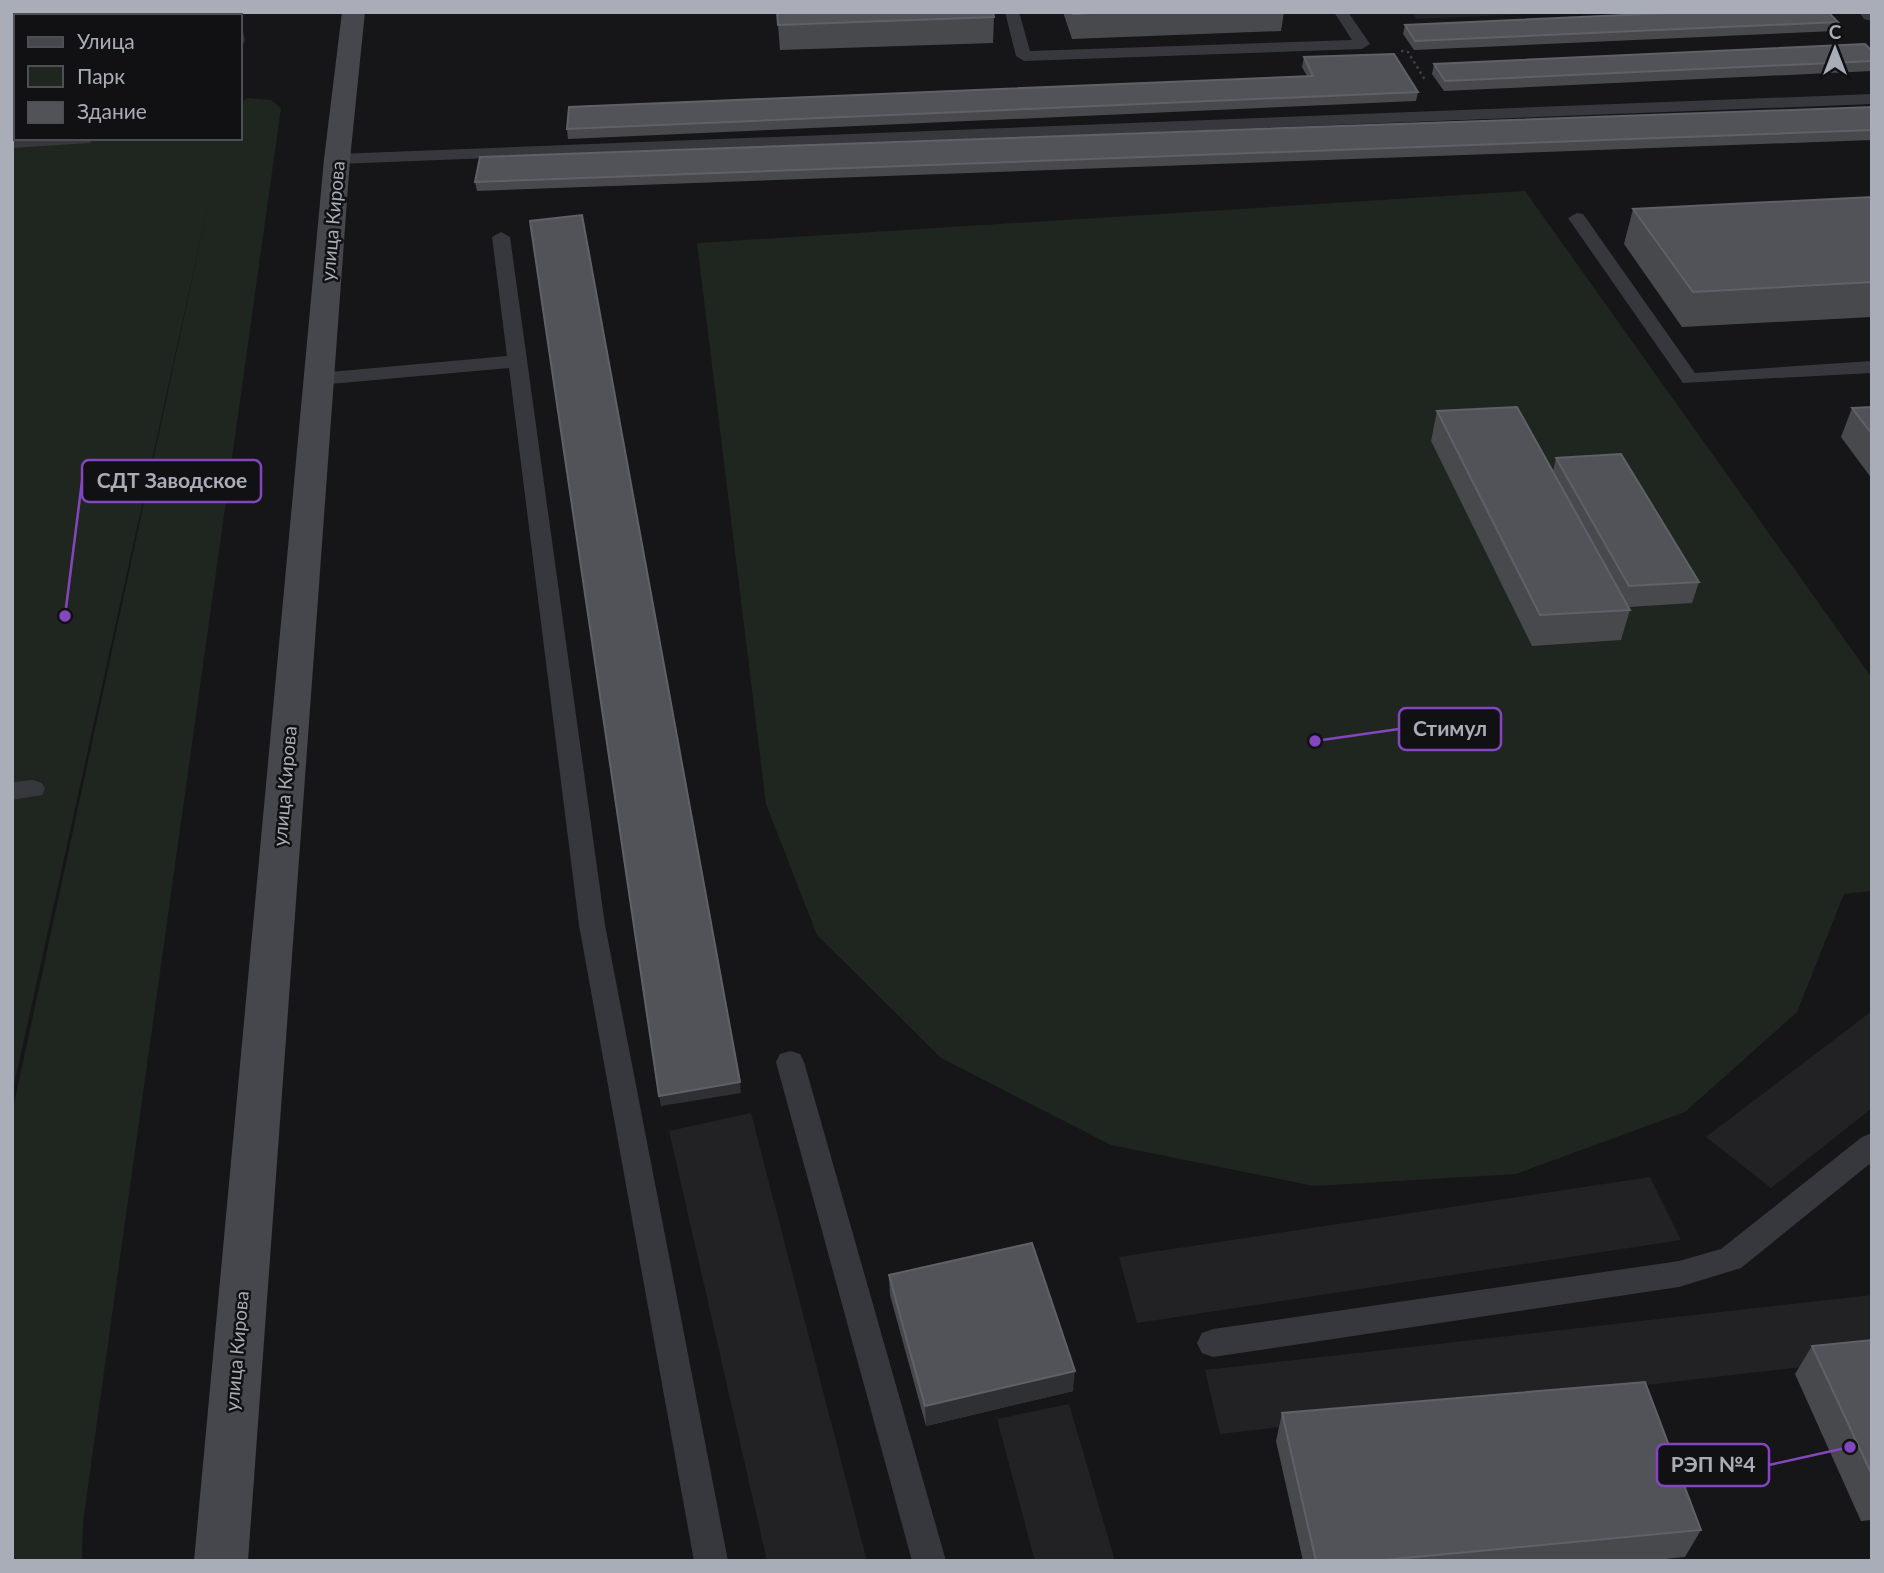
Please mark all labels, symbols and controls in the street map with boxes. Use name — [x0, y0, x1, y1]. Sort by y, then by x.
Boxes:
legend — [14, 14, 242, 140]
north arrow — [1800, 14, 1870, 84]
text: С — [1829, 20, 1842, 43]
text: Улица — [77, 28, 135, 53]
text: Парк — [77, 63, 125, 88]
text: Здание — [77, 98, 147, 123]
street label: улица Кирова — [315, 160, 349, 282]
callout: СДТ Заводское — [82, 460, 261, 502]
text: СДТ Заводское — [97, 467, 247, 492]
callout: Стимул — [1399, 708, 1501, 750]
text: Стимул — [1413, 715, 1487, 740]
street label: улица Кирова — [267, 725, 301, 847]
street label: улица Кирова — [219, 1290, 253, 1412]
callout: РЭП №4 — [1657, 1444, 1769, 1486]
text: РЭП №4 — [1671, 1451, 1755, 1476]

